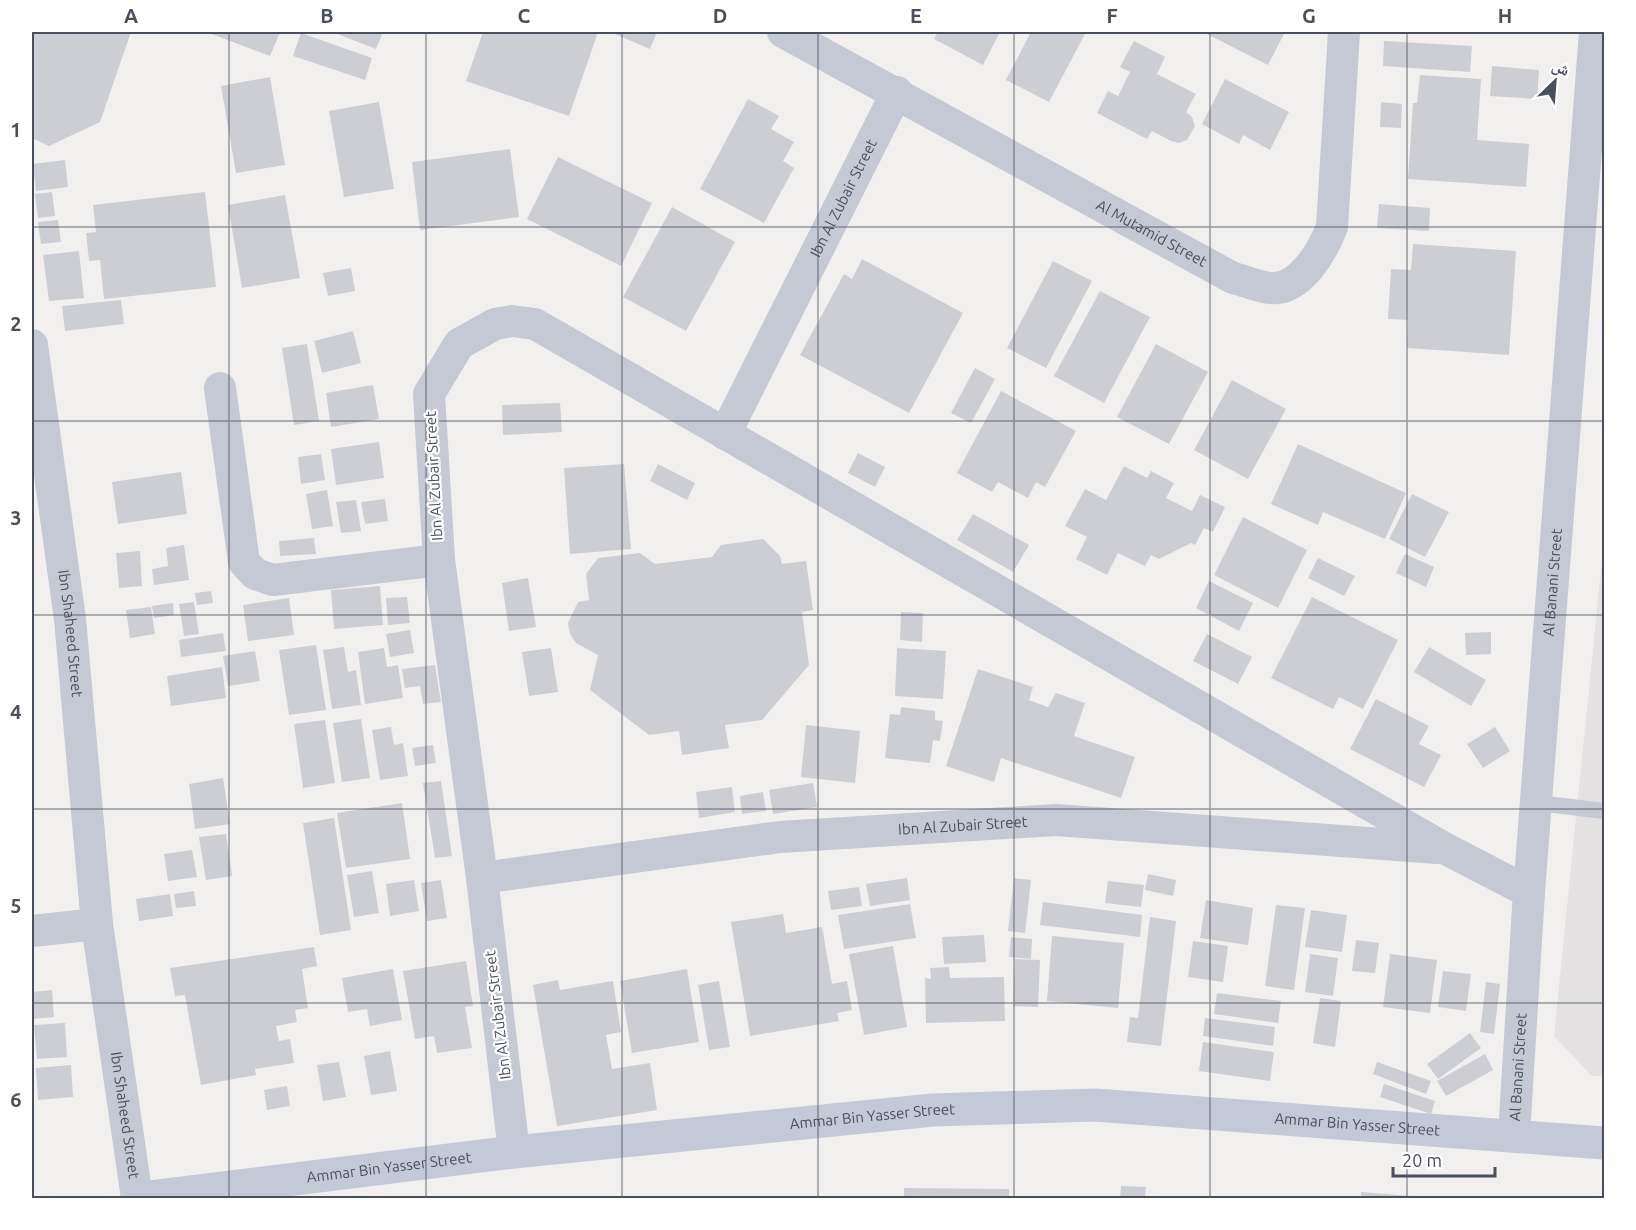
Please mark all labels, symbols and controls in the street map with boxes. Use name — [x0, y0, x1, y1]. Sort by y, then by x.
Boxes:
text: A — [124, 4, 138, 27]
text: B — [320, 4, 334, 27]
text: C — [518, 4, 531, 27]
text: D — [713, 4, 727, 27]
text: E — [910, 4, 922, 27]
text: F — [1106, 4, 1118, 27]
text: G — [1302, 4, 1316, 27]
text: H — [1498, 4, 1512, 27]
north arrow — [1525, 51, 1585, 111]
text: ش — [1549, 56, 1573, 80]
text: 1 — [10, 118, 22, 141]
street label: Ibn Al Zubair Street — [806, 136, 880, 260]
street label: Al Mutamid Street — [1094, 196, 1210, 270]
text: 2 — [10, 312, 22, 335]
street label: Ibn Al Zubair Street — [422, 411, 445, 541]
text: 3 — [10, 506, 22, 529]
street label: Al Banani Street — [1540, 528, 1565, 637]
street label: Ibn Shaheed Street — [55, 569, 86, 698]
text: 4 — [10, 700, 22, 723]
street label: Ibn Al Zubair Street — [897, 813, 1028, 838]
text: 5 — [10, 894, 22, 917]
street label: Ibn Al Zubair Street — [481, 949, 514, 1081]
street label: Al Banani Street — [1506, 1012, 1530, 1122]
street label: Ibn Shaheed Street — [108, 1050, 143, 1180]
text: 6 — [10, 1088, 22, 1111]
street label: Ammar Bin Yasser Street — [789, 1100, 955, 1132]
street label: Ammar Bin Yasser Street — [1274, 1109, 1441, 1139]
scale bar — [1393, 1140, 1495, 1178]
street label: Ammar Bin Yasser Street — [306, 1148, 473, 1186]
text: 20 m — [1402, 1150, 1442, 1170]

